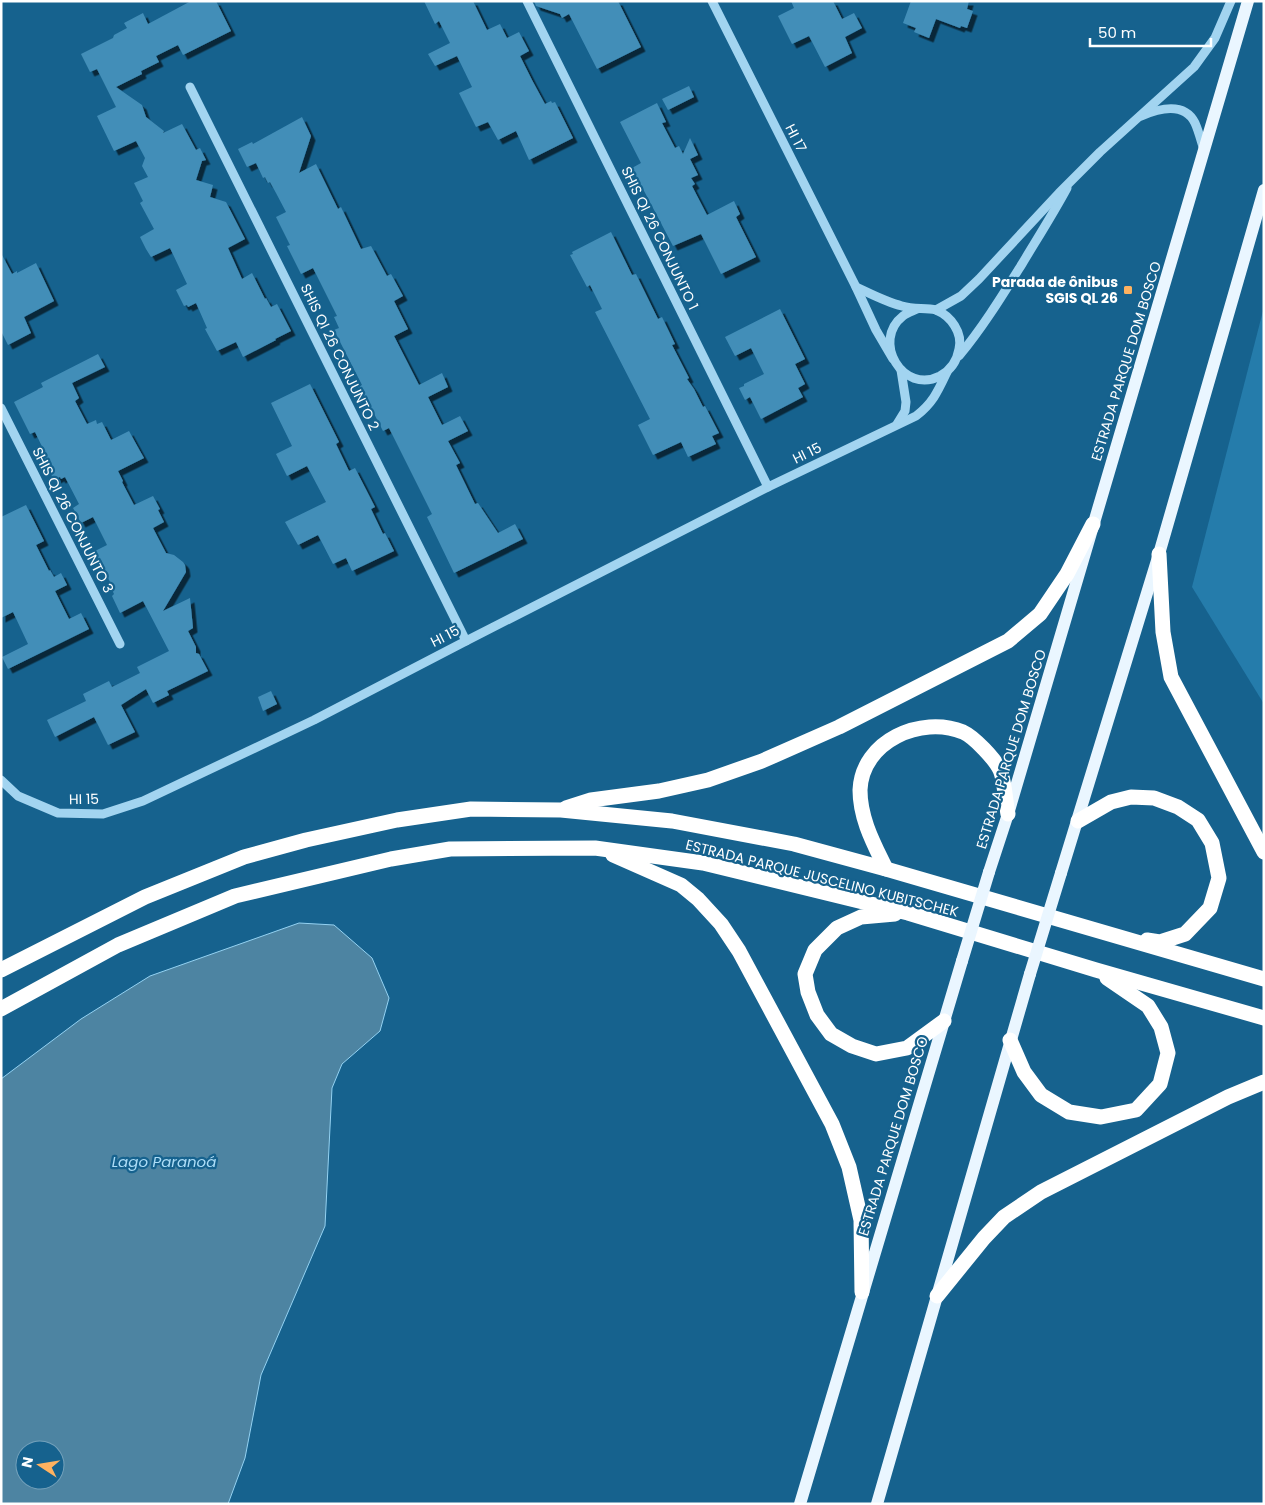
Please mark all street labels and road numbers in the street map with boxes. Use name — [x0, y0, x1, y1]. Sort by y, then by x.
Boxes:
street label: HI 17 — [781, 121, 812, 156]
street label: SHIS QI 26 CONJUNTO 1 — [617, 163, 703, 313]
street label: ESTRADA PARQUE DOM BOSCO — [1086, 259, 1166, 463]
street label: SHIS QI 26 CONJUNTO 2 — [296, 280, 384, 434]
street label: HI 15 — [789, 437, 825, 469]
street label: SHIS QI 26 CONJUNTO 3 — [28, 444, 118, 596]
street label: HI 15 — [427, 620, 463, 652]
street label: ESTRADA PARQUE DOM BOSCO — [971, 647, 1051, 851]
street label: HI 15 — [69, 789, 99, 809]
street label: ESTRADA PARQUE JUSCELINO KUBITSCHEK — [684, 834, 961, 922]
street label: ESTRADA PARQUE DOM BOSCO — [853, 1034, 933, 1238]

